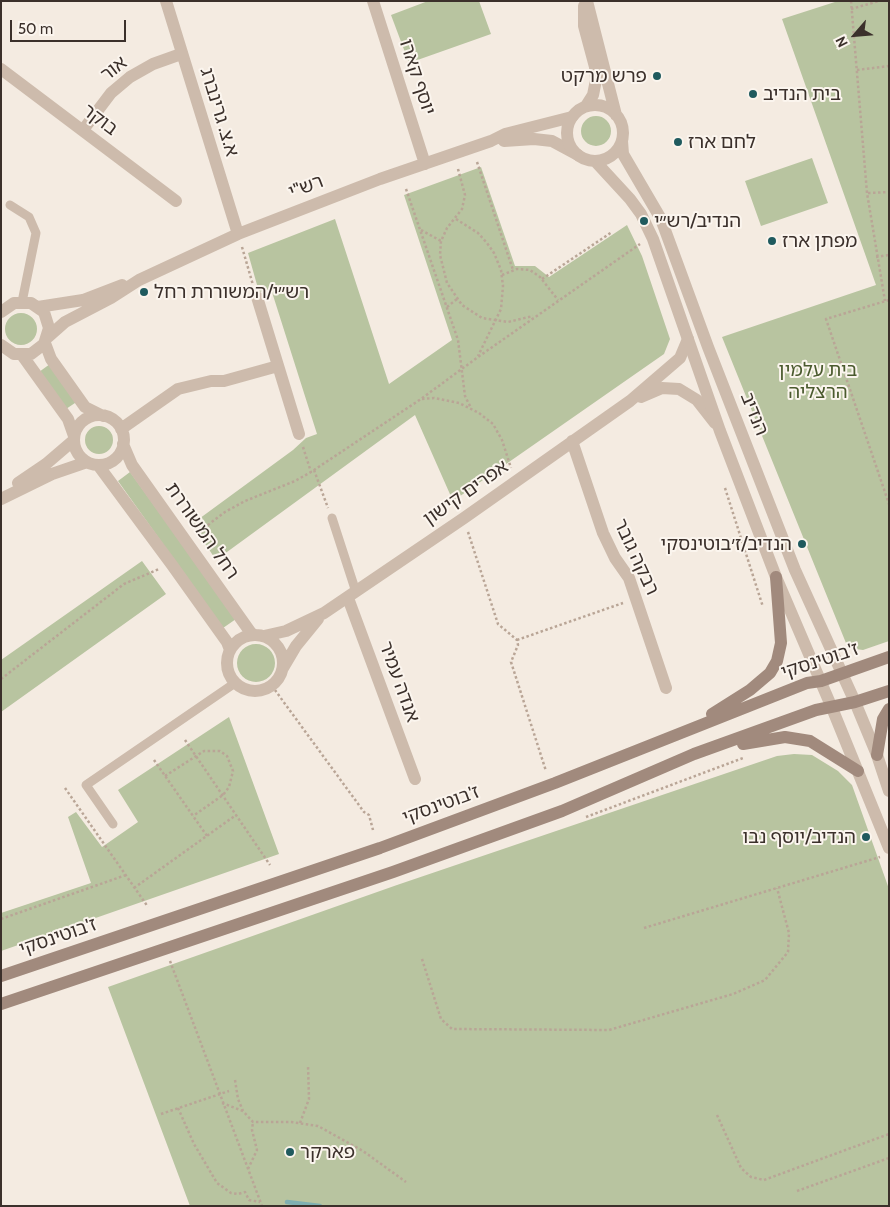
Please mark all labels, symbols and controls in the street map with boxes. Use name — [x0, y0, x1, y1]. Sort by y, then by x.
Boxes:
scale bar — [12, 10, 129, 42]
north arrow — [830, 10, 880, 60]
text: 50 m — [18, 20, 53, 38]
text: N — [831, 33, 852, 50]
street label: יוסף קארו — [394, 36, 440, 118]
street label: אור — [96, 52, 132, 86]
street label: א.צ. גרינברג — [195, 65, 243, 159]
place label: פרש מרקט — [561, 65, 647, 87]
marker: פרש מרקט — [651, 70, 663, 82]
place label: בית הנדיב — [763, 83, 841, 105]
marker: בית הנדיב — [747, 88, 759, 100]
street label: בוקר — [78, 99, 122, 141]
place label: לחם ארז — [688, 131, 756, 153]
marker: לחם ארז — [672, 136, 684, 148]
street label: רש"י — [285, 170, 327, 204]
place label: הנדיב/רש״י — [654, 210, 741, 232]
marker: הנדיב/רש״י — [638, 215, 650, 227]
place label: מפתן ארז — [782, 230, 857, 252]
marker: מפתן ארז — [766, 235, 778, 247]
place label: רש״י/המשוררת רחל — [154, 281, 309, 303]
marker: רש״י/המשוררת רחל — [138, 286, 150, 298]
park label: בית עלמין הרצליה — [779, 359, 857, 403]
street label: הנדיב — [735, 389, 773, 439]
street label: אפרים קישון — [419, 455, 513, 531]
street label: רחל המשוררת — [160, 478, 244, 584]
street label: רבקה גובר — [609, 515, 663, 599]
place label: הנדיב/ז׳בוטינסקי — [661, 533, 792, 555]
marker: הנדיב/ז׳בוטינסקי — [796, 538, 808, 550]
street label: ז'בוטינסקי — [778, 638, 862, 684]
street label: אנדה עמיר — [374, 639, 424, 725]
street label: ז'בוטינסקי — [399, 781, 483, 829]
place label: הנדיב/יוסף נבו — [743, 826, 856, 848]
marker: הנדיב/יוסף נבו — [860, 831, 872, 843]
street label: ז'בוטינסקי — [16, 913, 100, 961]
place label: פארקר — [300, 1141, 355, 1163]
marker: פארקר — [284, 1146, 296, 1158]

